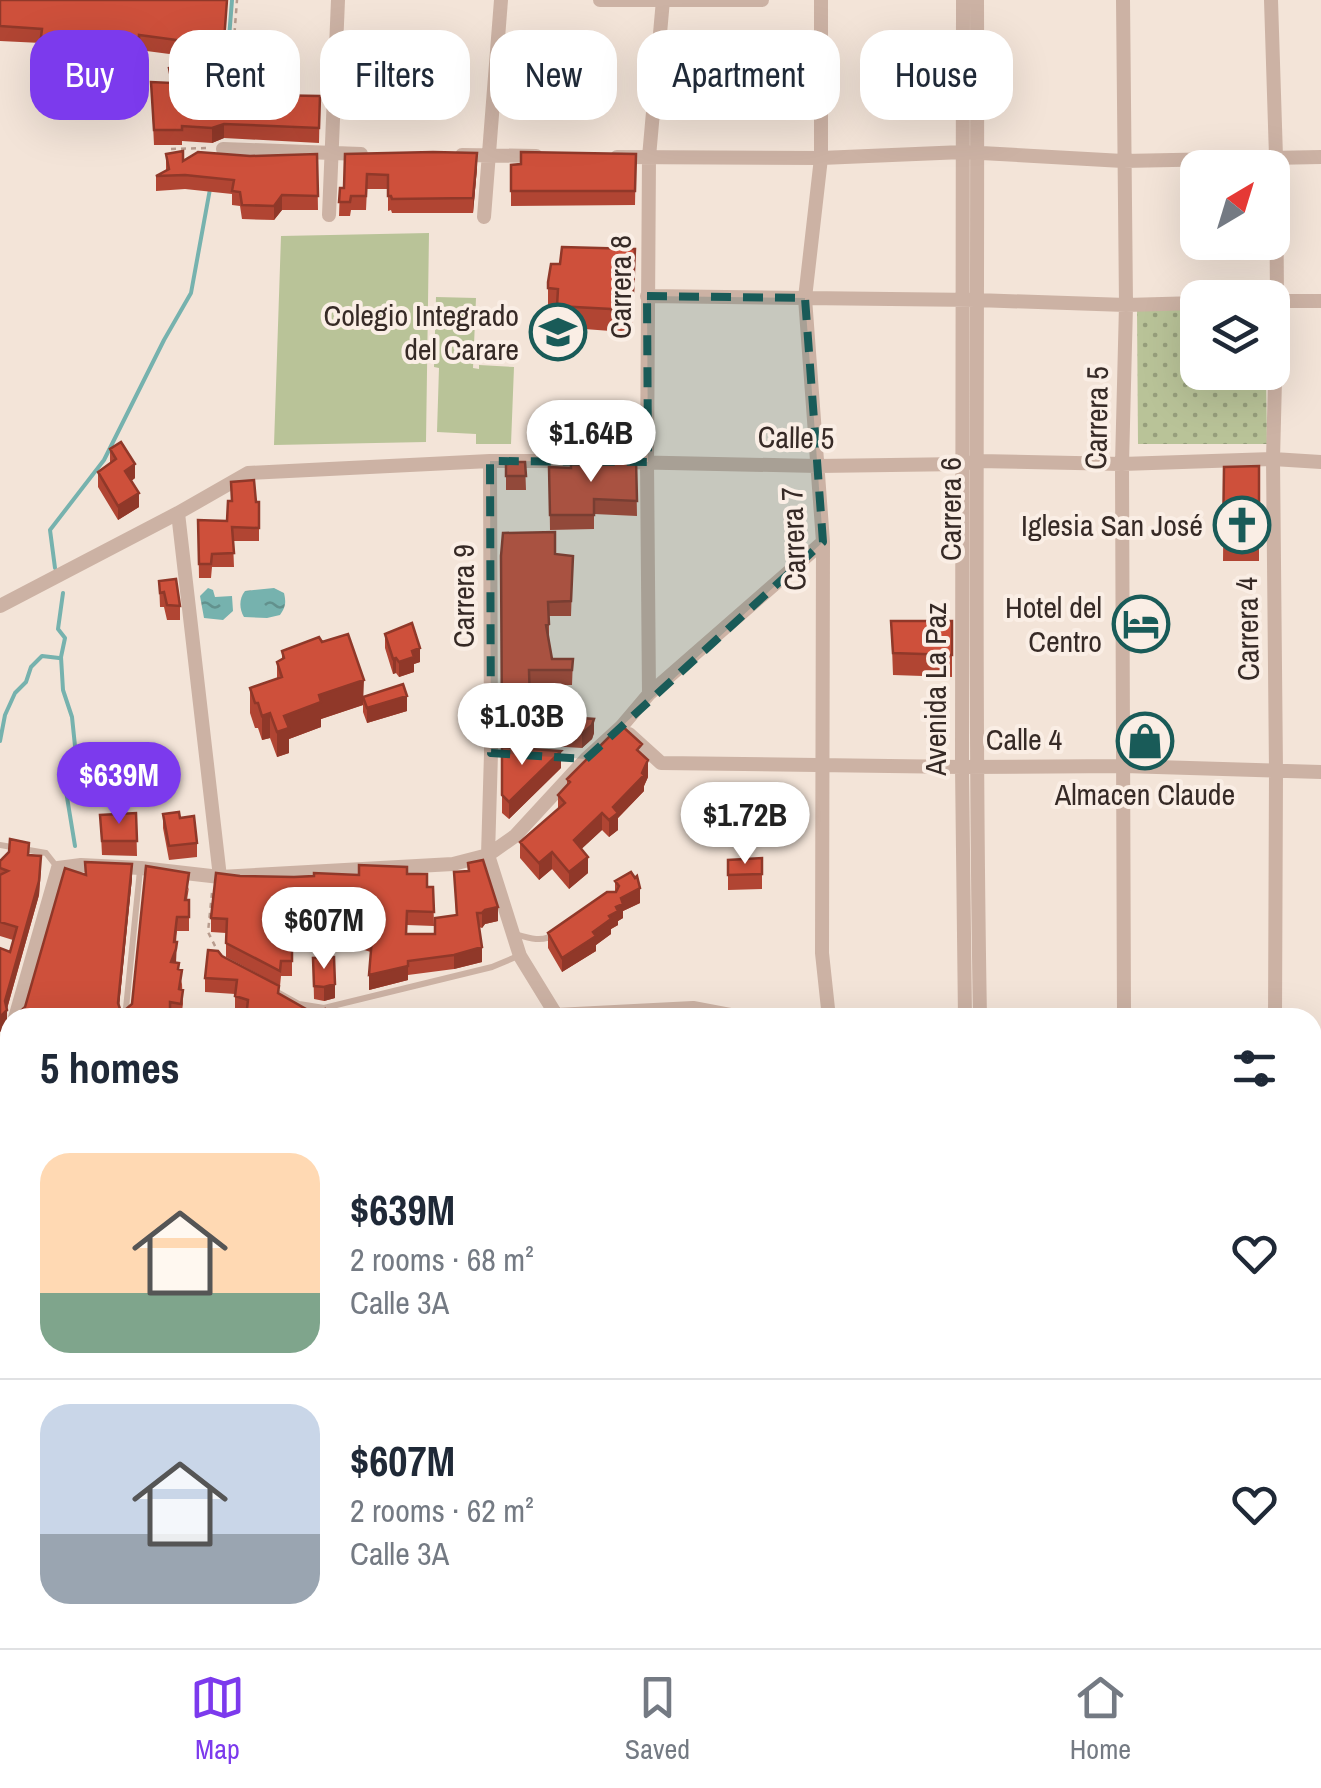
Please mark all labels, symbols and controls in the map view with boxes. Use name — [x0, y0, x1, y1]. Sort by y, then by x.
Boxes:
chip: Buy — [30, 30, 149, 120]
chip: Rent — [169, 30, 300, 120]
chip: Filters — [320, 30, 470, 120]
chip: New — [490, 30, 617, 120]
chip: Apartment — [637, 30, 840, 120]
chip: House — [860, 30, 1013, 120]
north arrow — [1180, 150, 1290, 260]
map controls — [1180, 150, 1290, 390]
street label: Carrera 8 — [600, 235, 640, 339]
button: layers — [1180, 280, 1290, 390]
place label: Colegio Integrado del Carare — [323, 295, 519, 369]
school or university icon: Colegio Integrado del Carare — [528, 302, 588, 362]
street label: Carrera 5 — [1075, 366, 1117, 470]
pin: $1.64B — [510, 400, 672, 485]
text: $1.64B — [549, 411, 633, 454]
street label: Calle 5 — [757, 416, 835, 458]
street label: Carrera 6 — [930, 457, 970, 561]
street label: Carrera 7 — [771, 486, 815, 592]
church icon: Iglesia San José — [1212, 495, 1272, 555]
place label: Iglesia San José — [1021, 505, 1203, 545]
street label: Carrera 9 — [443, 544, 483, 648]
street label: Carrera 4 — [1226, 576, 1268, 681]
place label: Hotel del Centro — [1005, 587, 1102, 661]
hotel icon: Hotel del Centro — [1111, 594, 1171, 654]
street label: Avenida La Paz — [915, 602, 955, 777]
pin: $1.03B — [441, 683, 603, 768]
text: $1.03B — [480, 694, 564, 737]
shop icon: Almacen Claude — [1115, 711, 1175, 771]
street label: Calle 4 — [986, 719, 1063, 759]
pin: $639M — [49, 742, 189, 827]
text: $639M — [79, 753, 159, 796]
place label: Almacen Claude — [1054, 774, 1235, 814]
pin: $1.72B — [664, 782, 826, 867]
text: $1.72B — [703, 793, 787, 836]
pin: $607M — [254, 887, 394, 972]
text: $607M — [284, 898, 364, 941]
text: 5 homes — [40, 1040, 180, 1096]
icon: filters — [1227, 1041, 1282, 1096]
text: $639M — [350, 1182, 455, 1238]
icon: home — [120, 1193, 240, 1313]
icon: heart — [1227, 1226, 1282, 1281]
text: 2 rooms · 68 m² — [350, 1238, 534, 1281]
text: Calle 3A — [350, 1281, 449, 1324]
text: $607M — [350, 1433, 455, 1489]
icon: home — [120, 1444, 240, 1564]
icon: heart — [1227, 1477, 1282, 1532]
text: 2 rooms · 62 m² — [350, 1489, 534, 1532]
text: Calle 3A — [350, 1532, 449, 1575]
tab: Map — [190, 1670, 245, 1768]
tab: Saved — [625, 1670, 690, 1768]
tab: Home — [1070, 1670, 1131, 1768]

